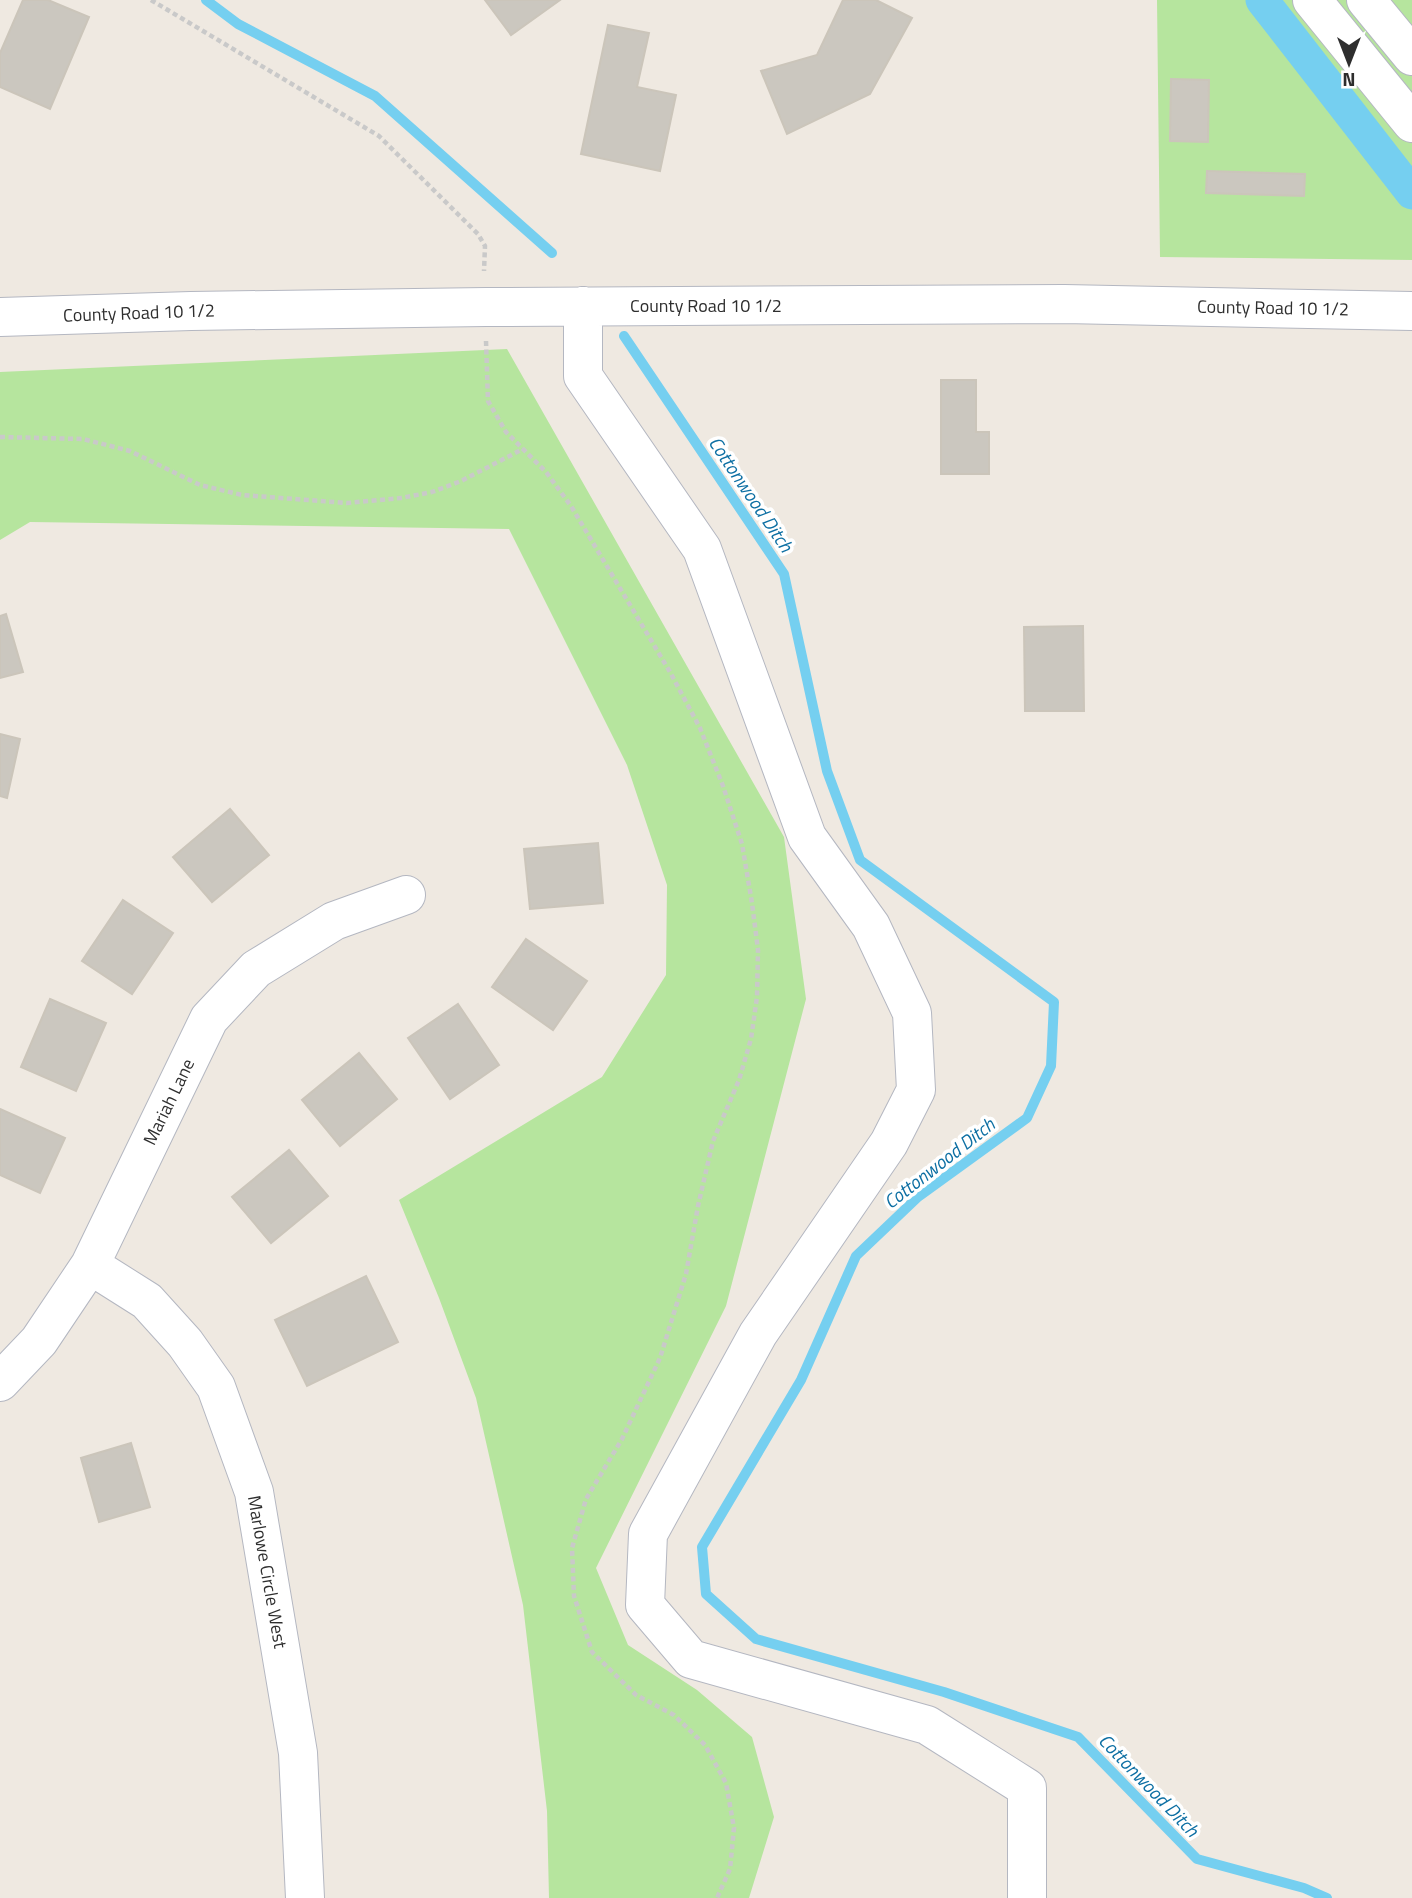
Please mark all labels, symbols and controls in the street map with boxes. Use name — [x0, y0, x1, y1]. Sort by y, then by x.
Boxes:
north arrow — [1314, 28, 1384, 98]
text: N — [1342, 66, 1356, 95]
street label: County Road 10 1/2 — [630, 292, 782, 319]
street label: County Road 10 1/2 — [1197, 293, 1349, 322]
street label: County Road 10 1/2 — [63, 296, 215, 329]
water label: Cottonwood Ditch — [702, 430, 801, 558]
street label: Mariah Lane — [136, 1054, 201, 1150]
water label: Cottonwood Ditch — [877, 1110, 1001, 1215]
street label: Marlowe Circle West — [241, 1493, 294, 1651]
water label: Cottonwood Ditch — [1092, 1726, 1207, 1843]

